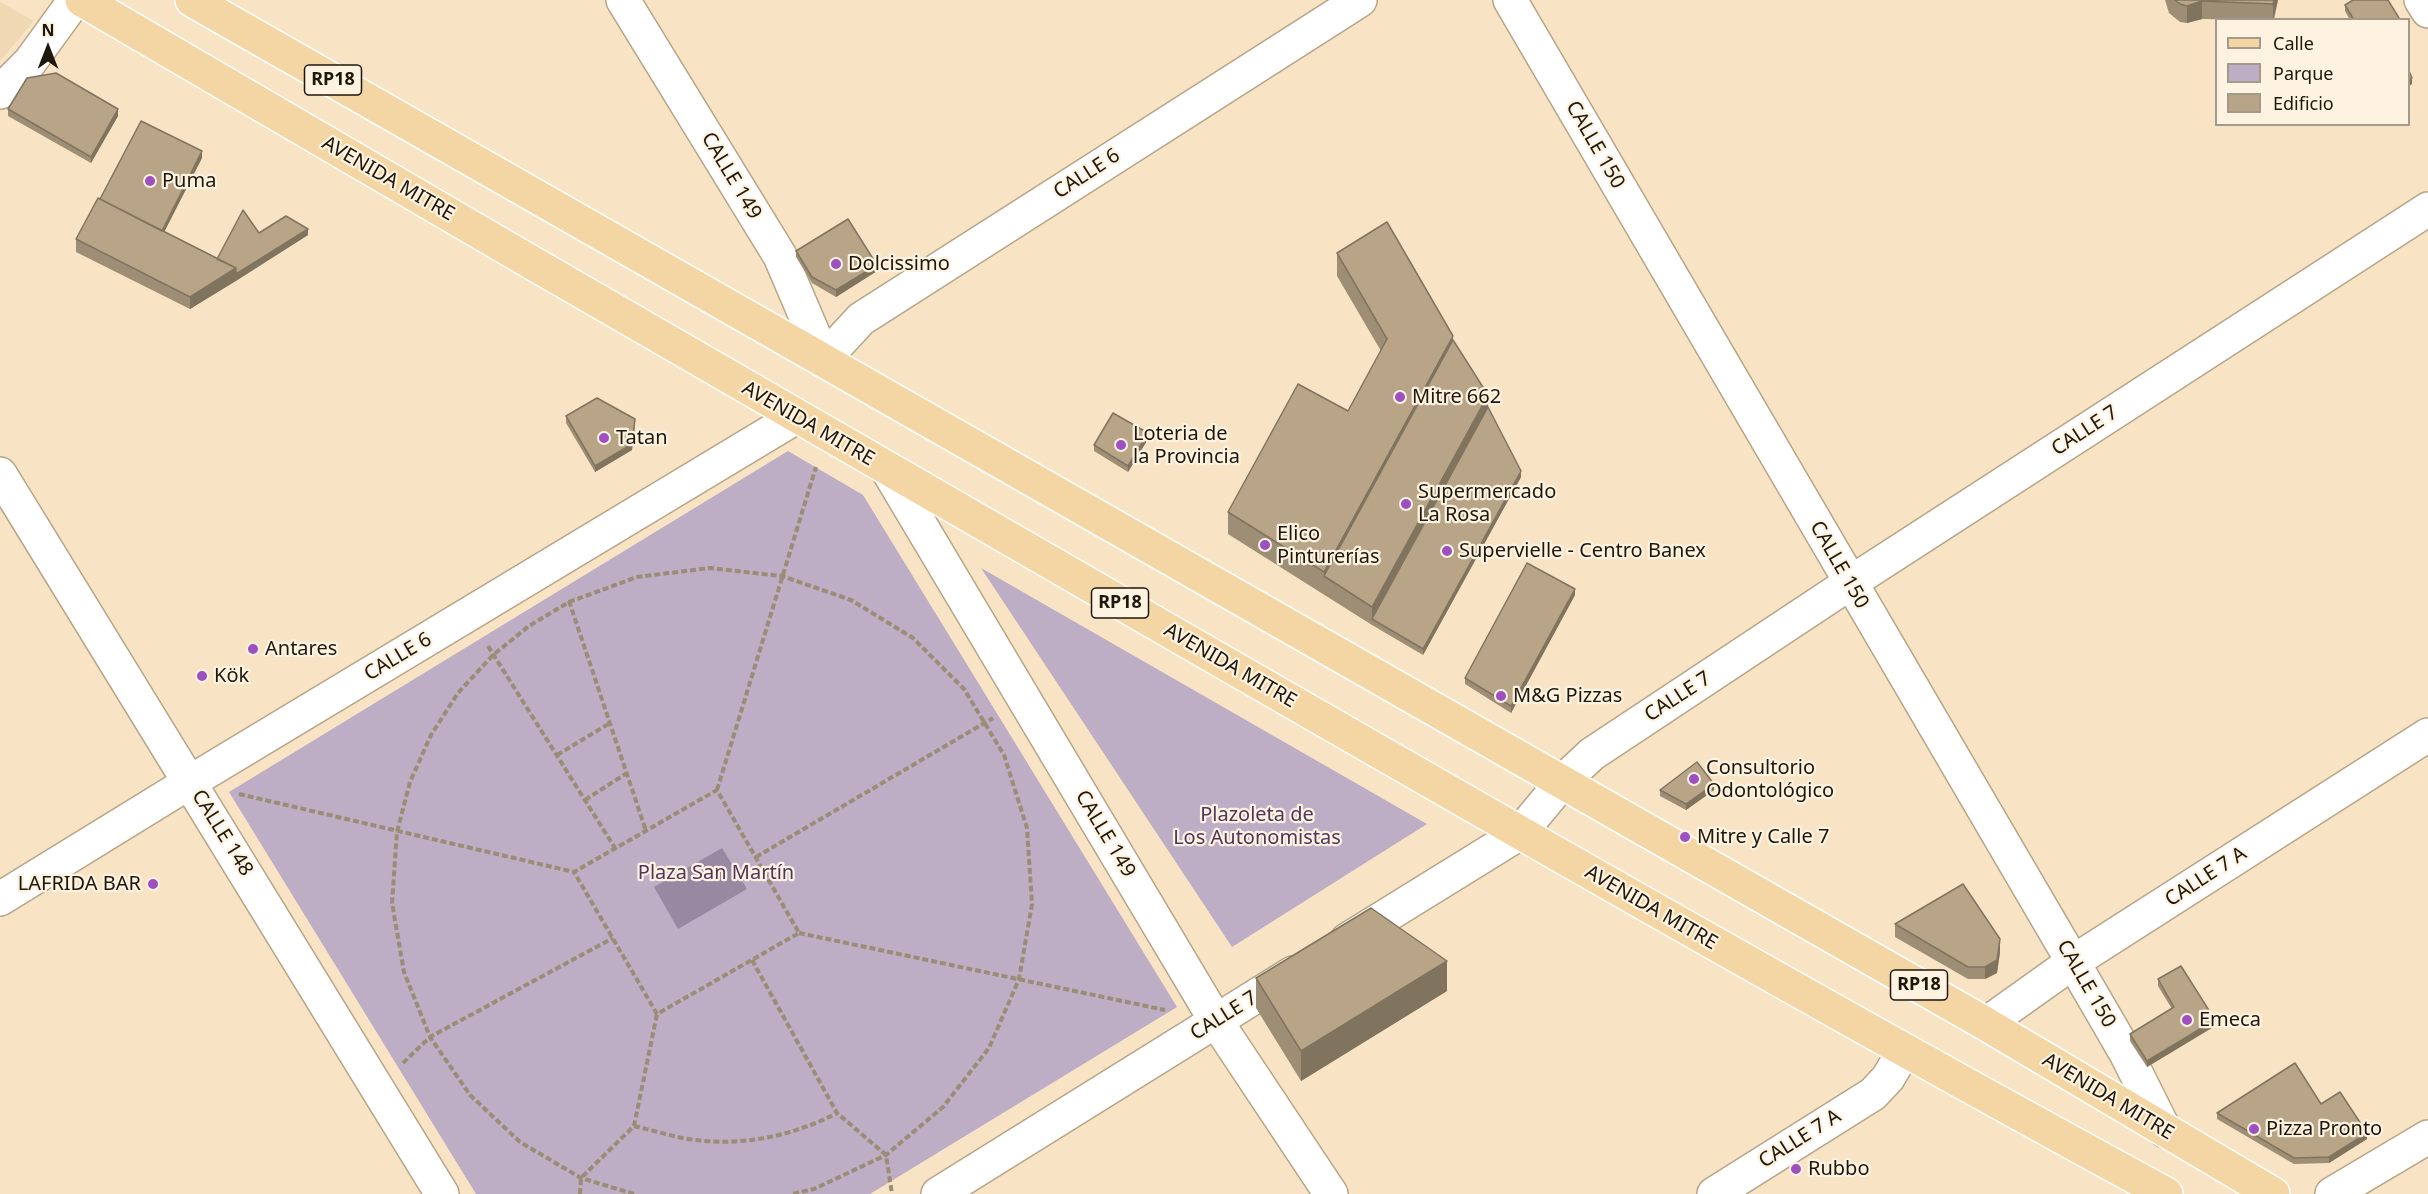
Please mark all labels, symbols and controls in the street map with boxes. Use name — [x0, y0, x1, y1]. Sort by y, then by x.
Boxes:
north arrow — [18, 18, 78, 78]
legend — [2215, 18, 2410, 126]
text: N — [41, 19, 55, 41]
text: Calle — [2273, 31, 2314, 55]
text: Parque — [2273, 61, 2333, 85]
road number: RP18 — [304, 65, 362, 95]
text: Edificio — [2273, 91, 2334, 115]
street label: CALLE 150 — [1560, 97, 1630, 193]
street label: CALLE 149 — [696, 128, 766, 224]
street label: AVENIDA MITRE — [318, 131, 458, 227]
street label: CALLE 6 — [1049, 144, 1125, 204]
place label: Puma — [162, 169, 216, 193]
marker: Puma — [143, 174, 157, 188]
place label: Dolcissimo — [848, 252, 950, 276]
marker: Dolcissimo — [829, 257, 843, 271]
street label: AVENIDA MITRE — [738, 376, 878, 472]
place label: Mitre 662 — [1412, 385, 1501, 409]
marker: Mitre 662 — [1393, 390, 1407, 404]
street label: CALLE 7 — [2047, 401, 2123, 461]
place label: Loteria de la Provincia — [1133, 422, 1240, 469]
place label: Tatan — [616, 426, 668, 450]
marker: Tatan — [597, 431, 611, 445]
marker: Loteria de la Provincia — [1114, 438, 1128, 452]
place label: Supermercado La Rosa — [1418, 480, 1556, 527]
marker: Supermercado La Rosa — [1399, 497, 1413, 511]
street label: CALLE 150 — [1804, 517, 1874, 613]
place label: Elico Pinturerías — [1277, 522, 1380, 569]
marker: Elico Pinturerías — [1258, 538, 1272, 552]
place label: Supervielle - Centro Banex — [1459, 539, 1706, 563]
marker: Supervielle - Centro Banex — [1440, 544, 1454, 558]
road number: RP18 — [1092, 588, 1148, 618]
street label: AVENIDA MITRE — [1160, 618, 1300, 714]
street label: CALLE 6 — [360, 628, 436, 686]
place label: Antares — [265, 637, 337, 661]
marker: Antares — [246, 642, 260, 656]
place label: Kök — [214, 664, 249, 688]
street label: CALLE 7 — [1640, 667, 1716, 727]
marker: Kök — [195, 669, 209, 683]
place label: M&G Pizzas — [1513, 684, 1622, 708]
marker: M&G Pizzas — [1494, 689, 1508, 703]
place label: Consultorio Odontológico — [1706, 756, 1834, 803]
marker: Consultorio Odontológico — [1687, 772, 1701, 786]
street label: CALLE 148 — [186, 786, 258, 880]
street label: CALLE 149 — [1070, 786, 1140, 882]
park label: Plazoleta de Los Autonomistas — [1173, 803, 1341, 850]
place label: Mitre y Calle 7 — [1697, 825, 1829, 849]
marker: Mitre y Calle 7 — [1678, 830, 1692, 844]
street label: CALLE 7 A — [2161, 842, 2251, 912]
street label: AVENIDA MITRE — [1581, 860, 1721, 956]
park label: Plaza San Martín — [638, 861, 794, 885]
place label: LAFRIDA BAR — [18, 872, 141, 896]
marker: LAFRIDA BAR — [146, 877, 160, 891]
street label: CALLE 150 — [2051, 936, 2121, 1032]
road number: RP18 — [1890, 970, 1948, 1000]
street label: CALLE 7 — [1186, 986, 1262, 1046]
place label: Emeca — [2199, 1008, 2261, 1032]
marker: Emeca — [2180, 1013, 2194, 1027]
street label: AVENIDA MITRE — [2038, 1048, 2178, 1146]
street label: CALLE 7 A — [1755, 1104, 1845, 1174]
place label: Pizza Pronto — [2266, 1117, 2382, 1141]
marker: Pizza Pronto — [2247, 1122, 2261, 1136]
place label: Rubbo — [1808, 1157, 1869, 1181]
marker: Rubbo — [1789, 1162, 1803, 1176]

